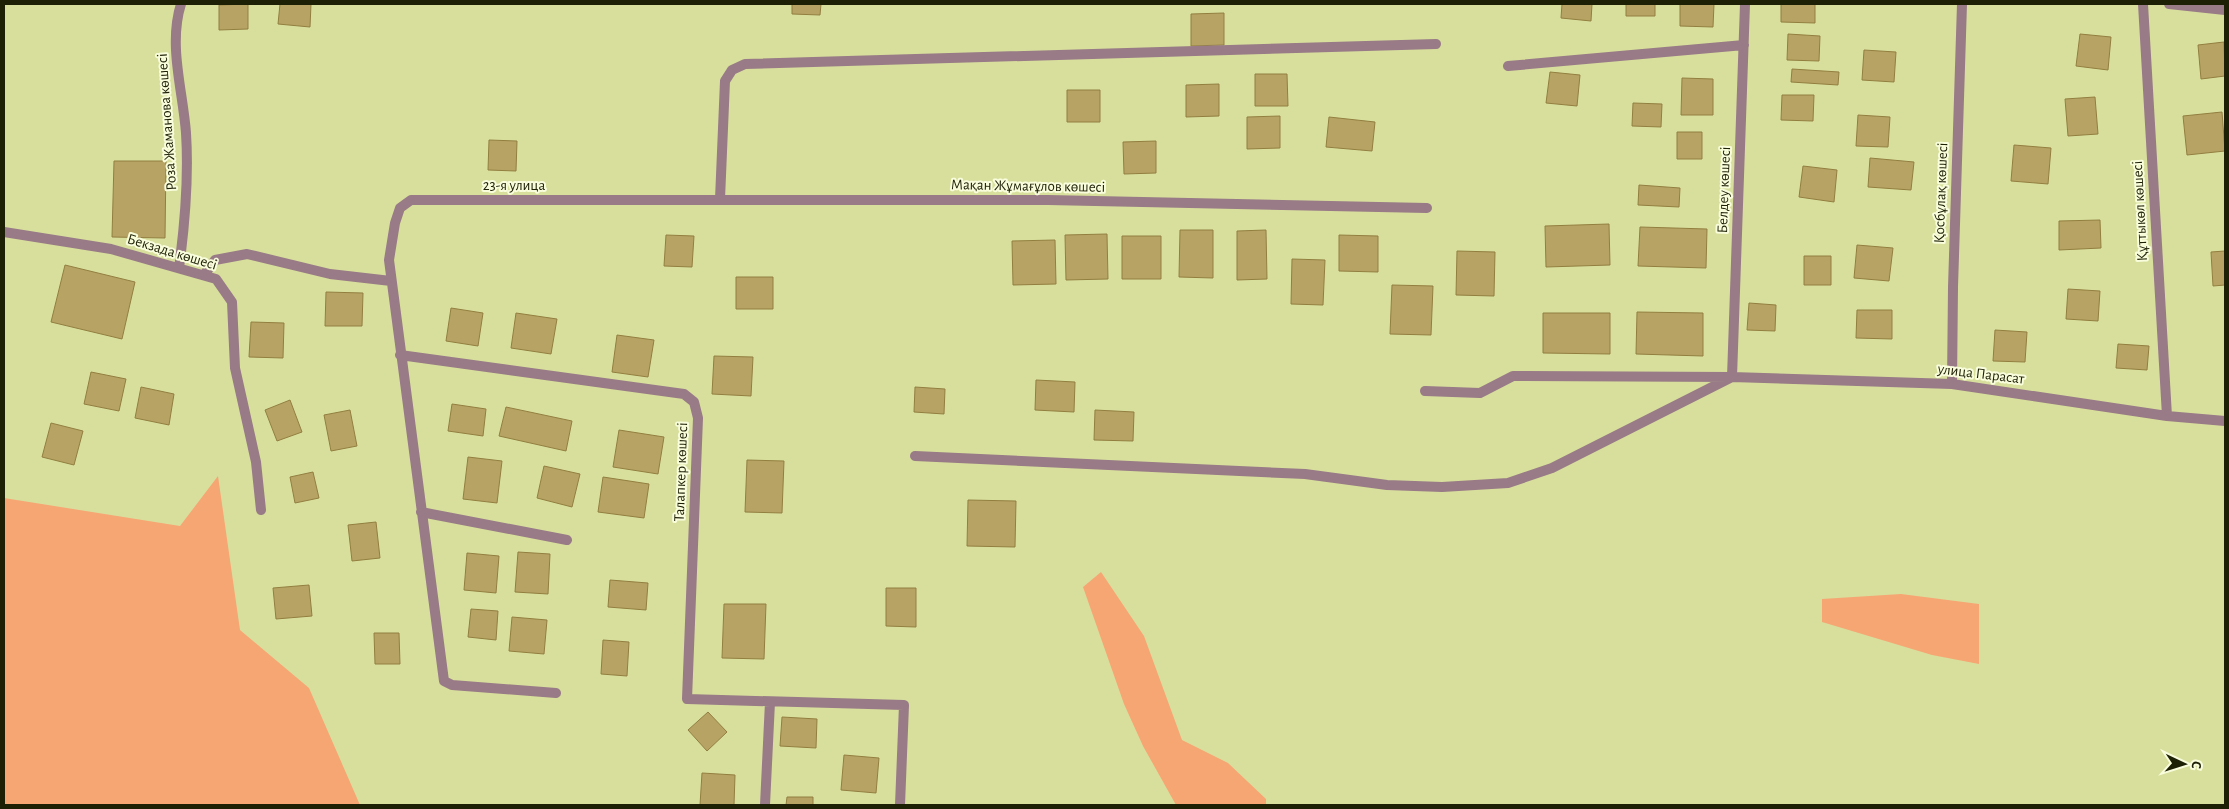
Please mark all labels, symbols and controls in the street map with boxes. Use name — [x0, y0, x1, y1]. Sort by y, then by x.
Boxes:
street label: Роза Жаманова көшесі — [155, 53, 179, 191]
street label: Қосбұлақ көшесі — [1932, 142, 1950, 244]
street label: Белдеу көшесі — [1715, 146, 1733, 234]
street label: Құттыкөл көшесі — [2130, 160, 2150, 262]
street label: Мақан Жұмағұлов көшесі — [951, 177, 1105, 195]
street label: 23-я улица — [483, 178, 545, 193]
street label: Бекзада көшесі — [125, 231, 219, 273]
street label: улица Парасат — [1936, 361, 2026, 387]
street label: Талапкер көшесі — [672, 422, 690, 522]
north arrow — [2159, 739, 2209, 789]
text: С — [2189, 760, 2203, 769]

